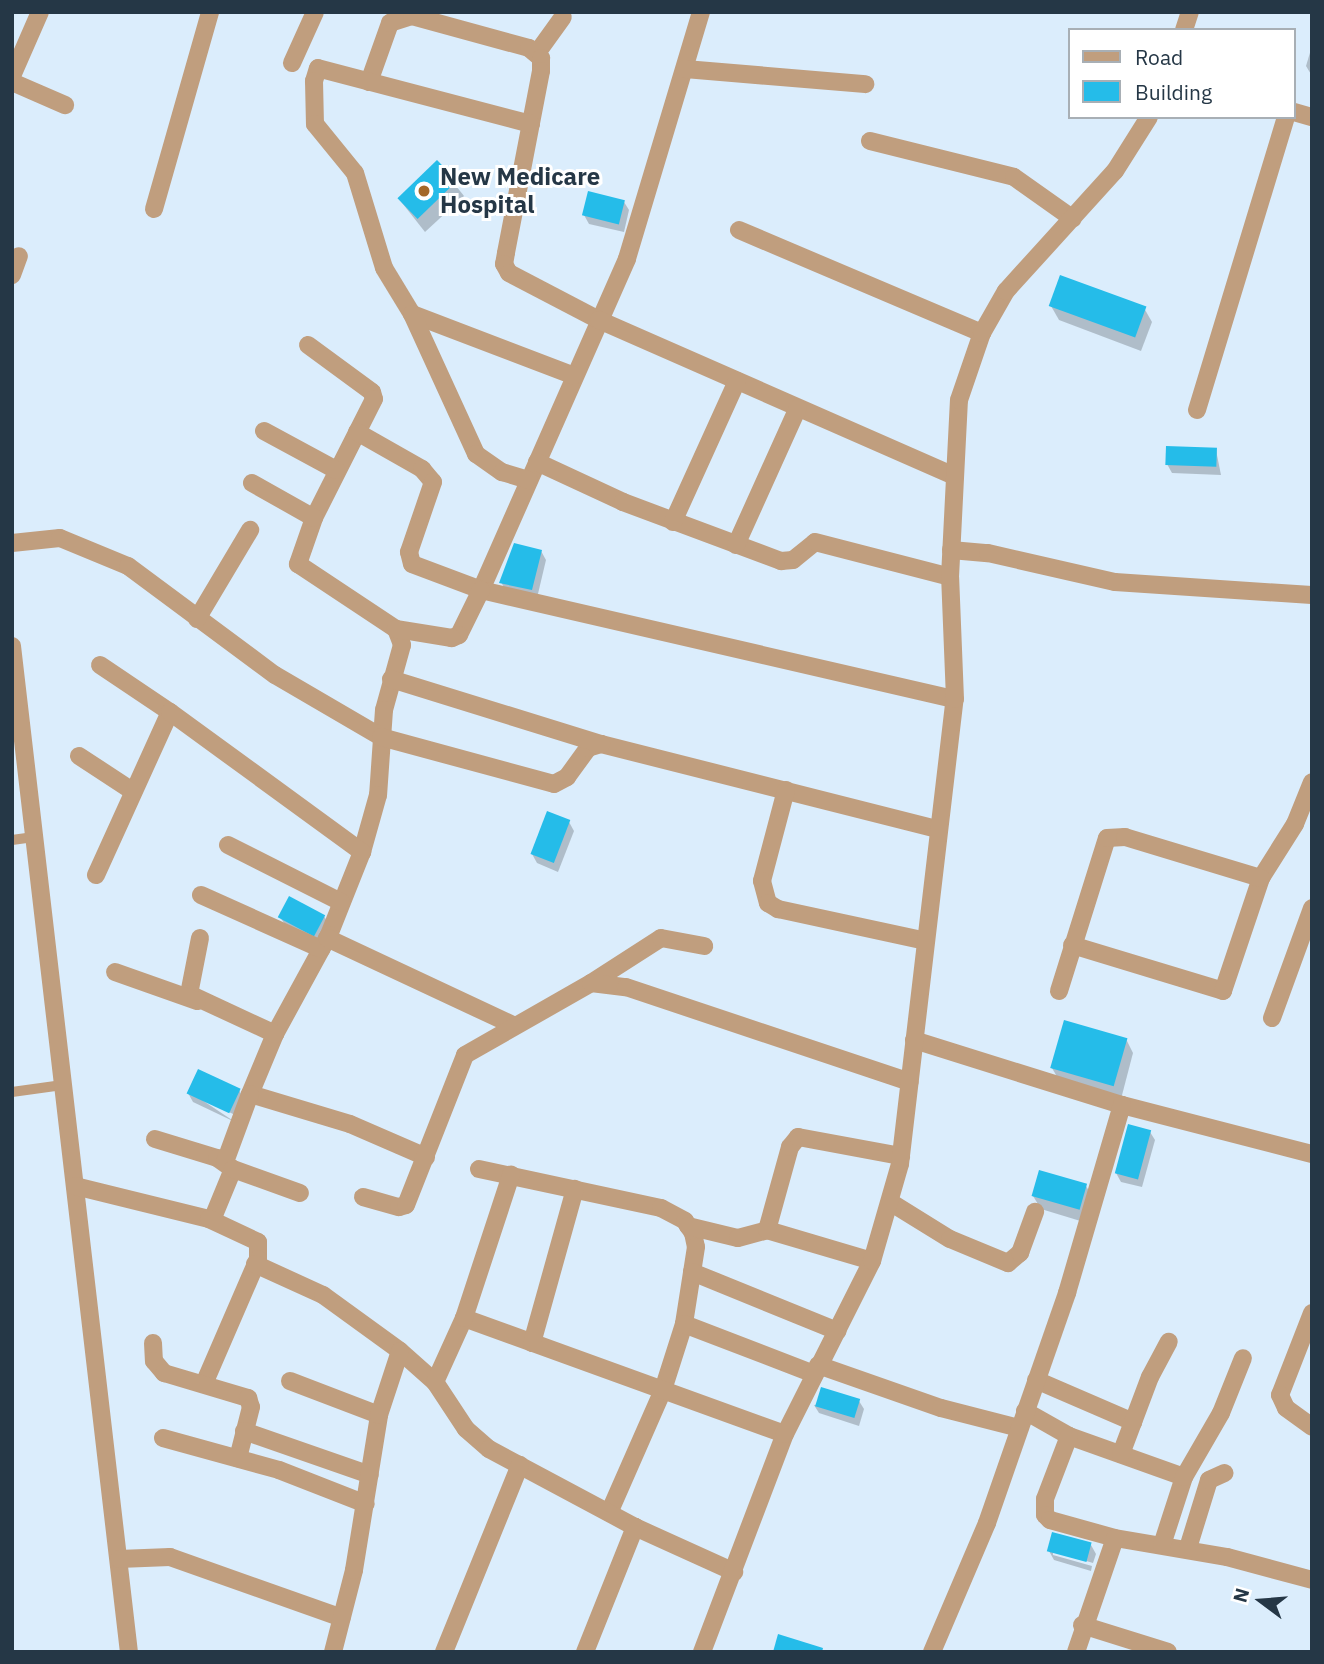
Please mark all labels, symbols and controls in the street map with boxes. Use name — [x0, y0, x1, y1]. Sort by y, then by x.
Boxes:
legend — [1068, 28, 1296, 119]
text: Road — [1135, 43, 1183, 71]
text: Building — [1135, 78, 1212, 106]
place label: New Medicare Hospital — [440, 163, 600, 219]
marker: New Medicare Hospital — [414, 181, 434, 201]
north arrow — [1226, 1566, 1296, 1636]
text: N — [1227, 1585, 1254, 1605]

